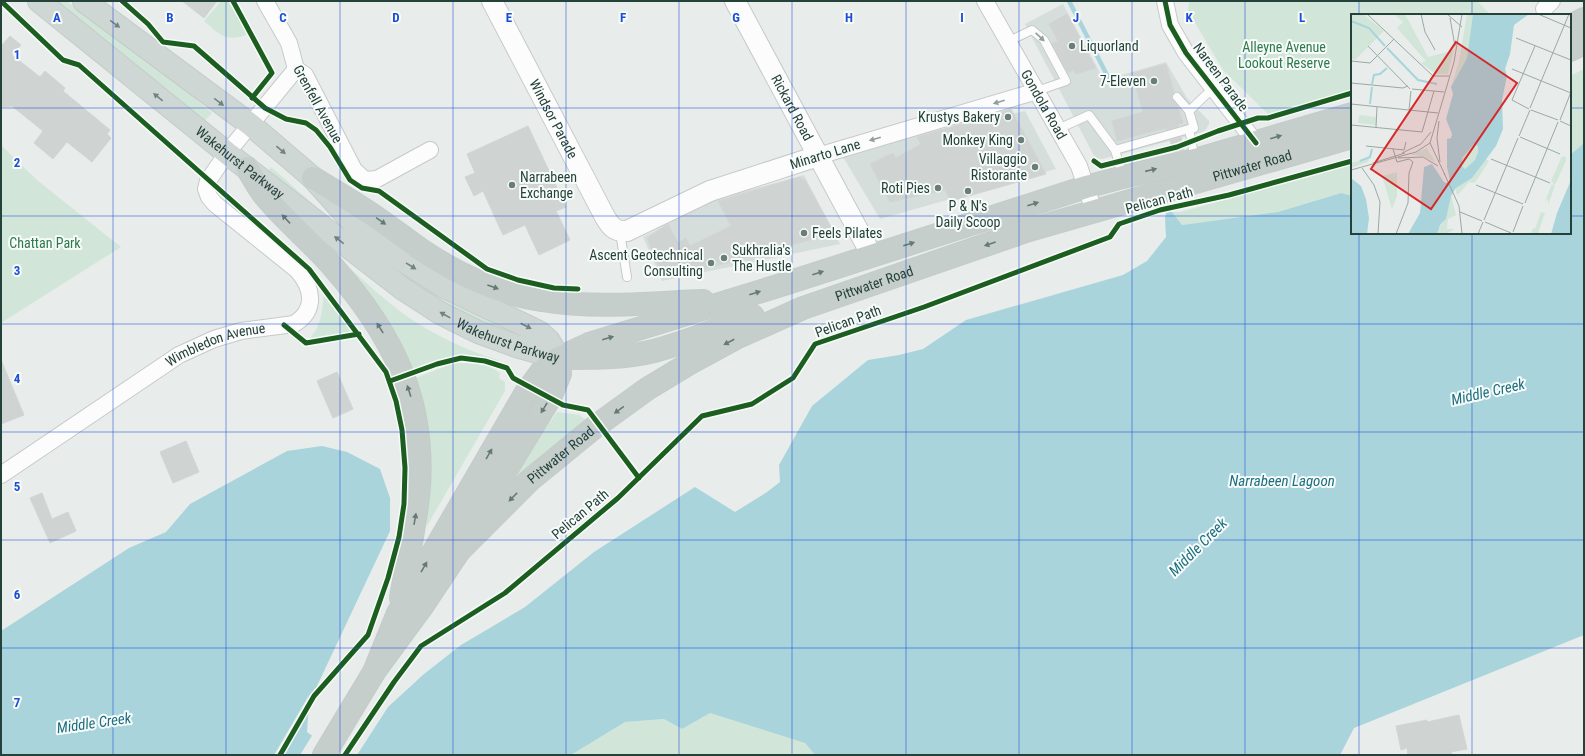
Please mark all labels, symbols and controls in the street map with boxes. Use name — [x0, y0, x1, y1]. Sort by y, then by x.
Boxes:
text: A — [53, 10, 61, 25]
text: B — [166, 10, 174, 25]
text: C — [279, 10, 287, 25]
text: D — [392, 10, 400, 25]
text: E — [506, 10, 513, 25]
text: F — [620, 10, 626, 25]
text: G — [732, 10, 740, 25]
text: H — [845, 10, 853, 25]
text: I — [960, 10, 964, 25]
text: J — [1073, 10, 1079, 25]
text: K — [1185, 10, 1193, 25]
text: L — [1299, 10, 1305, 25]
inset map — [1351, 14, 1571, 234]
one-way arrow — [110, 20, 121, 28]
one-way arrow — [1035, 32, 1045, 42]
place label: Liquorland — [1080, 38, 1139, 54]
park label: Alleyne Avenue Lookout Reserve — [1238, 39, 1330, 71]
street label: Nareen Parade — [1190, 40, 1252, 115]
marker: Liquorland — [1067, 41, 1077, 51]
text: 1 — [14, 47, 20, 62]
street label: Grenfell Avenue — [290, 62, 346, 146]
street label: Gondola Road — [1018, 67, 1070, 142]
street label: Rickard Road — [768, 72, 816, 143]
place label: 7-Eleven — [1100, 73, 1146, 89]
marker: 7-Eleven — [1149, 76, 1159, 86]
street label: Windsor Parade — [526, 77, 581, 162]
one-way arrow — [153, 93, 164, 102]
one-way arrow — [214, 98, 225, 106]
one-way arrow — [993, 99, 1005, 105]
place label: Krustys Bakery — [918, 109, 1000, 125]
marker: Krustys Bakery — [1003, 112, 1013, 122]
street label: Wakehurst Parkway — [193, 123, 288, 202]
place label: Monkey King — [942, 132, 1013, 148]
one-way arrow — [1271, 134, 1283, 140]
marker: Monkey King — [1016, 135, 1026, 145]
street label: Minarto Lane — [788, 136, 863, 172]
one-way arrow — [868, 136, 880, 142]
one-way arrow — [275, 146, 286, 155]
street label: Pittwater Road — [1211, 147, 1294, 185]
place label: Villaggio Ristorante — [971, 151, 1027, 183]
text: 2 — [14, 155, 21, 170]
marker: Villaggio Ristorante — [1030, 162, 1040, 172]
one-way arrow — [1145, 167, 1157, 173]
place label: Narrabeen Exchange — [520, 169, 577, 201]
marker: Narrabeen Exchange — [507, 180, 517, 190]
place label: Roti Pies — [881, 180, 930, 196]
marker: Roti Pies — [933, 183, 943, 193]
street label: Pelican Path — [1124, 183, 1194, 217]
marker: P & N's Daily Scoop — [963, 186, 973, 196]
place label: P & N's Daily Scoop — [936, 198, 1001, 230]
one-way arrow — [1027, 201, 1039, 207]
one-way arrow — [281, 214, 291, 224]
one-way arrow — [376, 217, 387, 225]
place label: Feels Pilates — [812, 225, 883, 241]
marker: Feels Pilates — [799, 228, 809, 238]
park label: Chattan Park — [9, 235, 81, 251]
one-way arrow — [333, 236, 344, 244]
one-way arrow — [903, 241, 915, 247]
one-way arrow — [983, 241, 995, 247]
place label: Sukhralia's The Hustle — [732, 242, 792, 274]
place label: Ascent Geotechnical Consulting — [589, 247, 703, 279]
marker: Sukhralia's The Hustle — [719, 253, 729, 263]
marker: Ascent Geotechnical Consulting — [706, 258, 716, 268]
one-way arrow — [406, 262, 416, 270]
text: 3 — [14, 263, 20, 278]
street label: Pittwater Road — [833, 263, 915, 304]
one-way arrow — [813, 270, 825, 276]
one-way arrow — [487, 284, 499, 290]
one-way arrow — [749, 290, 761, 296]
street label: Pelican Path — [813, 302, 883, 340]
one-way arrow — [439, 312, 450, 319]
street label: Wakehurst Parkway — [454, 315, 561, 366]
street label: Wimbledon Avenue — [163, 320, 267, 370]
one-way arrow — [376, 322, 383, 334]
one-way arrow — [520, 323, 532, 329]
one-way arrow — [602, 335, 614, 341]
one-way arrow — [724, 339, 735, 345]
text: 4 — [14, 371, 21, 386]
water label: Middle Creek — [1449, 375, 1527, 409]
one-way arrow — [406, 385, 412, 397]
one-way arrow — [540, 403, 548, 413]
one-way arrow — [613, 406, 624, 414]
street label: Pittwater Road — [524, 423, 597, 487]
one-way arrow — [486, 448, 493, 460]
water label: Narrabeen Lagoon — [1229, 472, 1335, 490]
text: 5 — [14, 479, 21, 494]
street label: Pelican Path — [548, 486, 612, 542]
one-way arrow — [508, 492, 518, 502]
one-way arrow — [412, 513, 418, 526]
water label: Middle Creek — [1165, 514, 1231, 580]
one-way arrow — [421, 561, 428, 573]
text: 6 — [14, 587, 21, 602]
text: 7 — [14, 695, 21, 710]
water label: Middle Creek — [56, 709, 133, 737]

